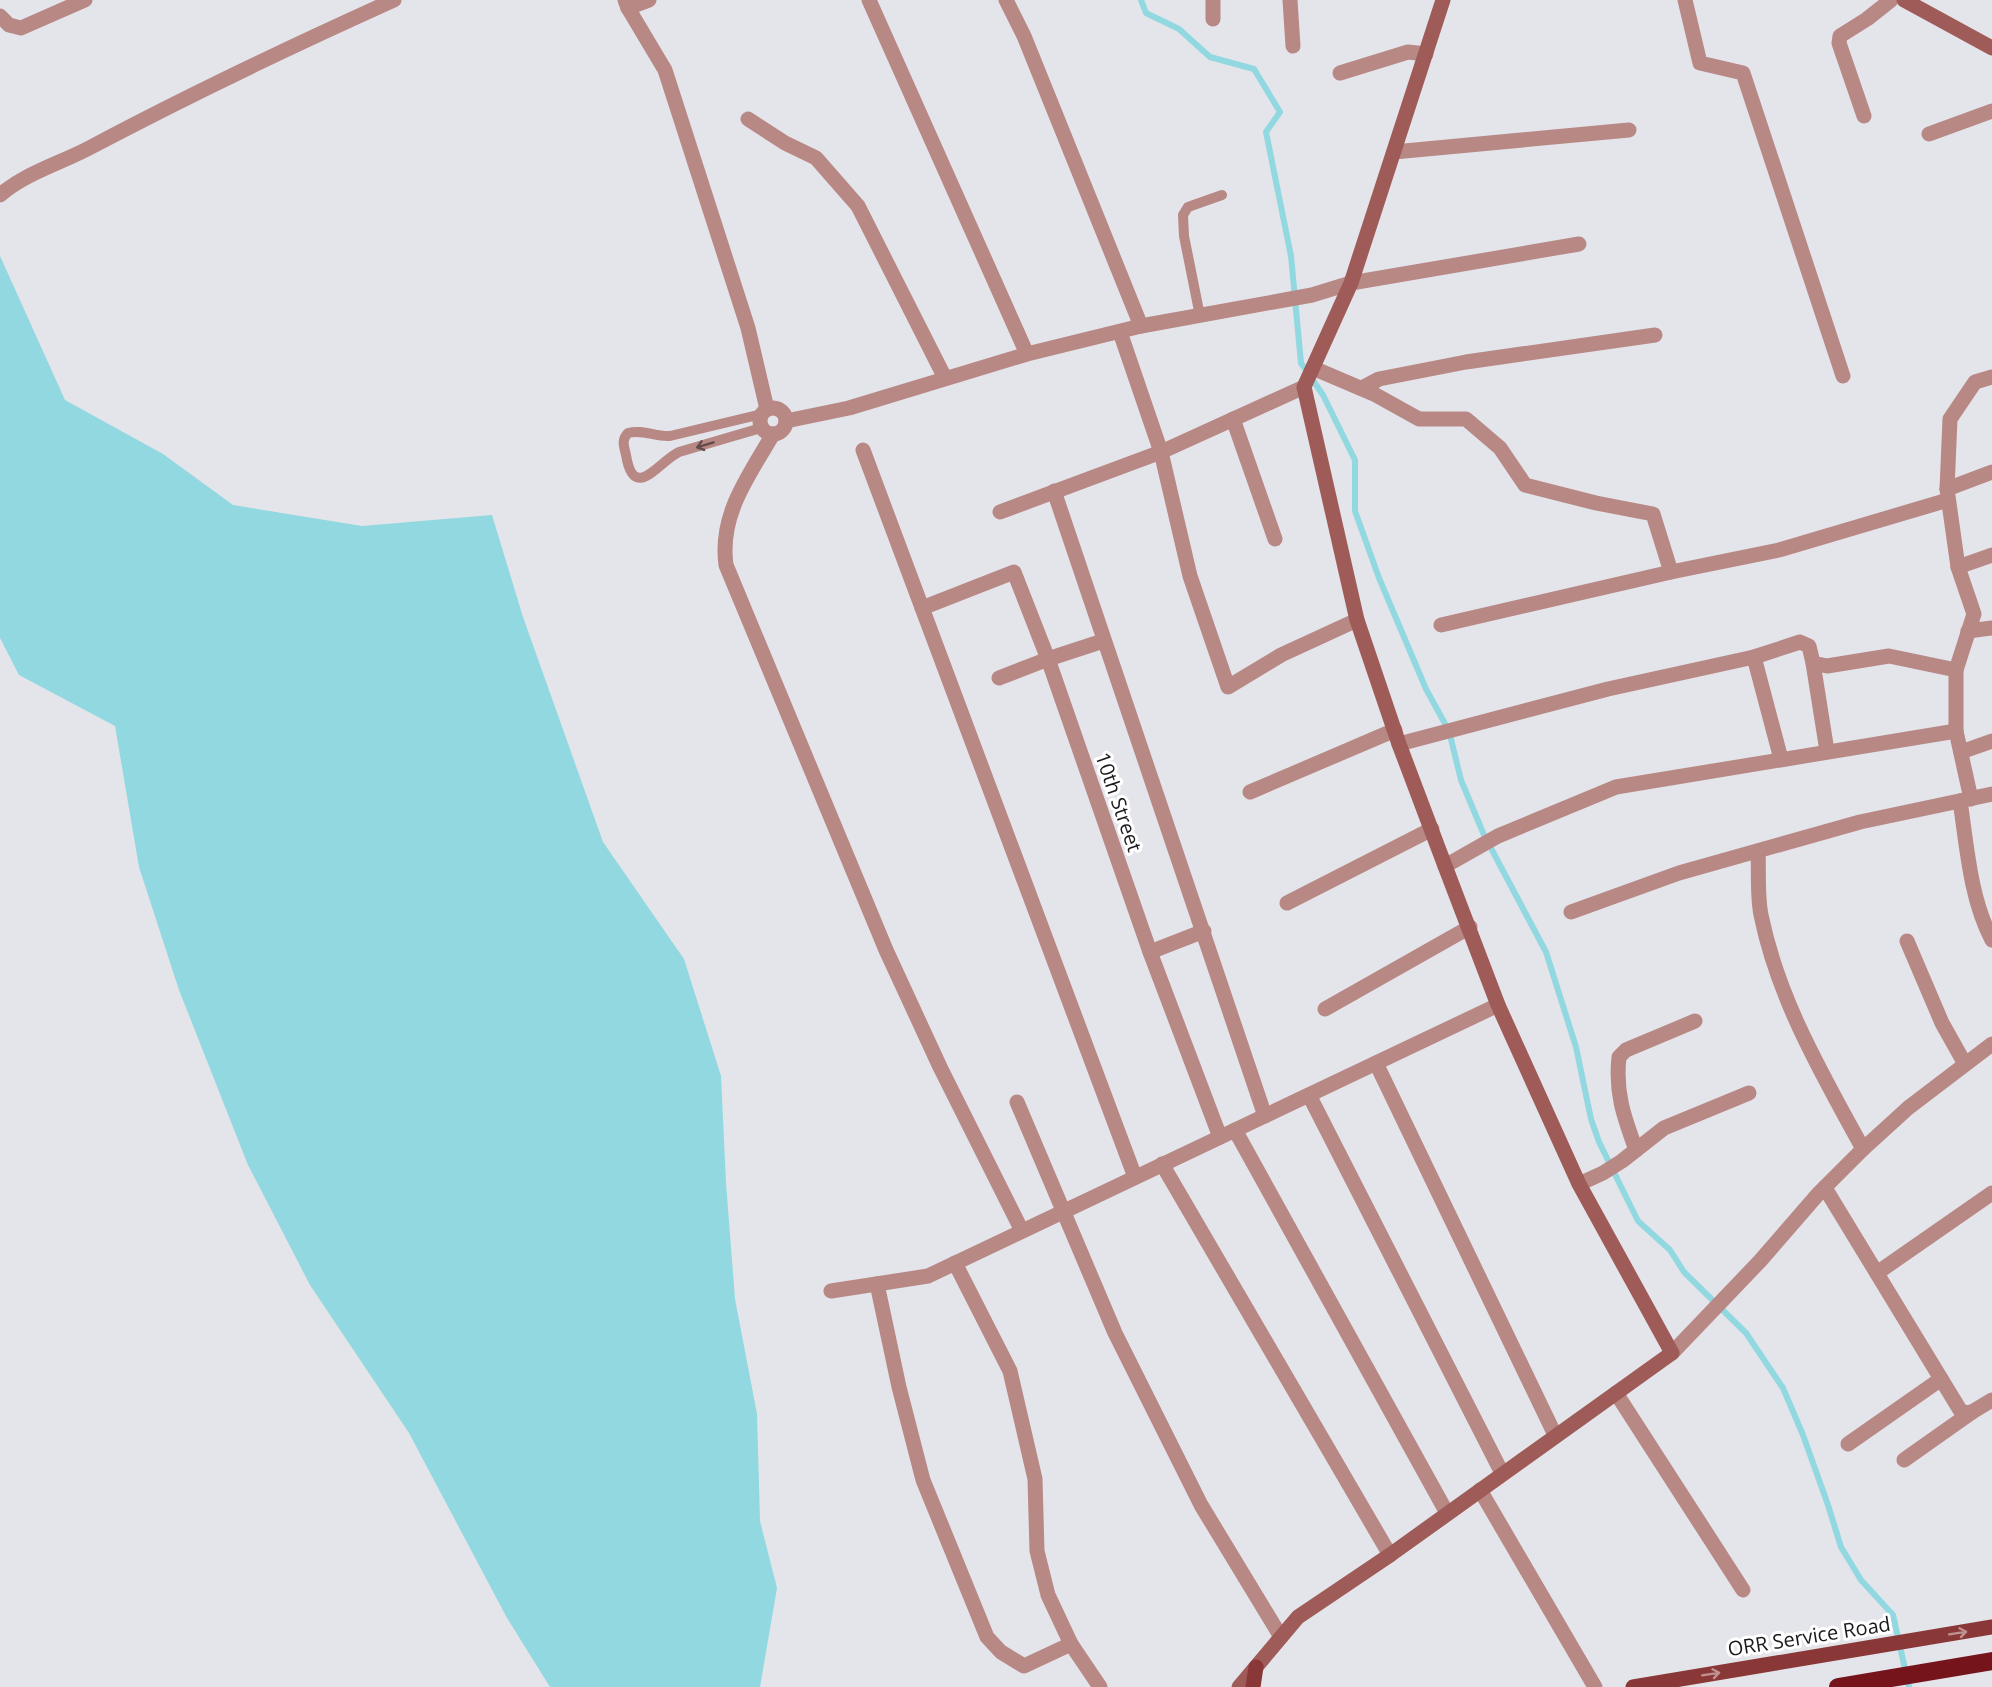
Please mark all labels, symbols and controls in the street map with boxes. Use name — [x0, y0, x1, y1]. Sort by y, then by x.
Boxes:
one-way arrow — [696, 440, 715, 451]
street label: 10th Street — [1089, 749, 1149, 855]
street label: ORR Service Road — [1726, 1610, 1892, 1662]
one-way arrow — [1948, 1627, 1968, 1638]
one-way arrow — [1701, 1668, 1720, 1679]

